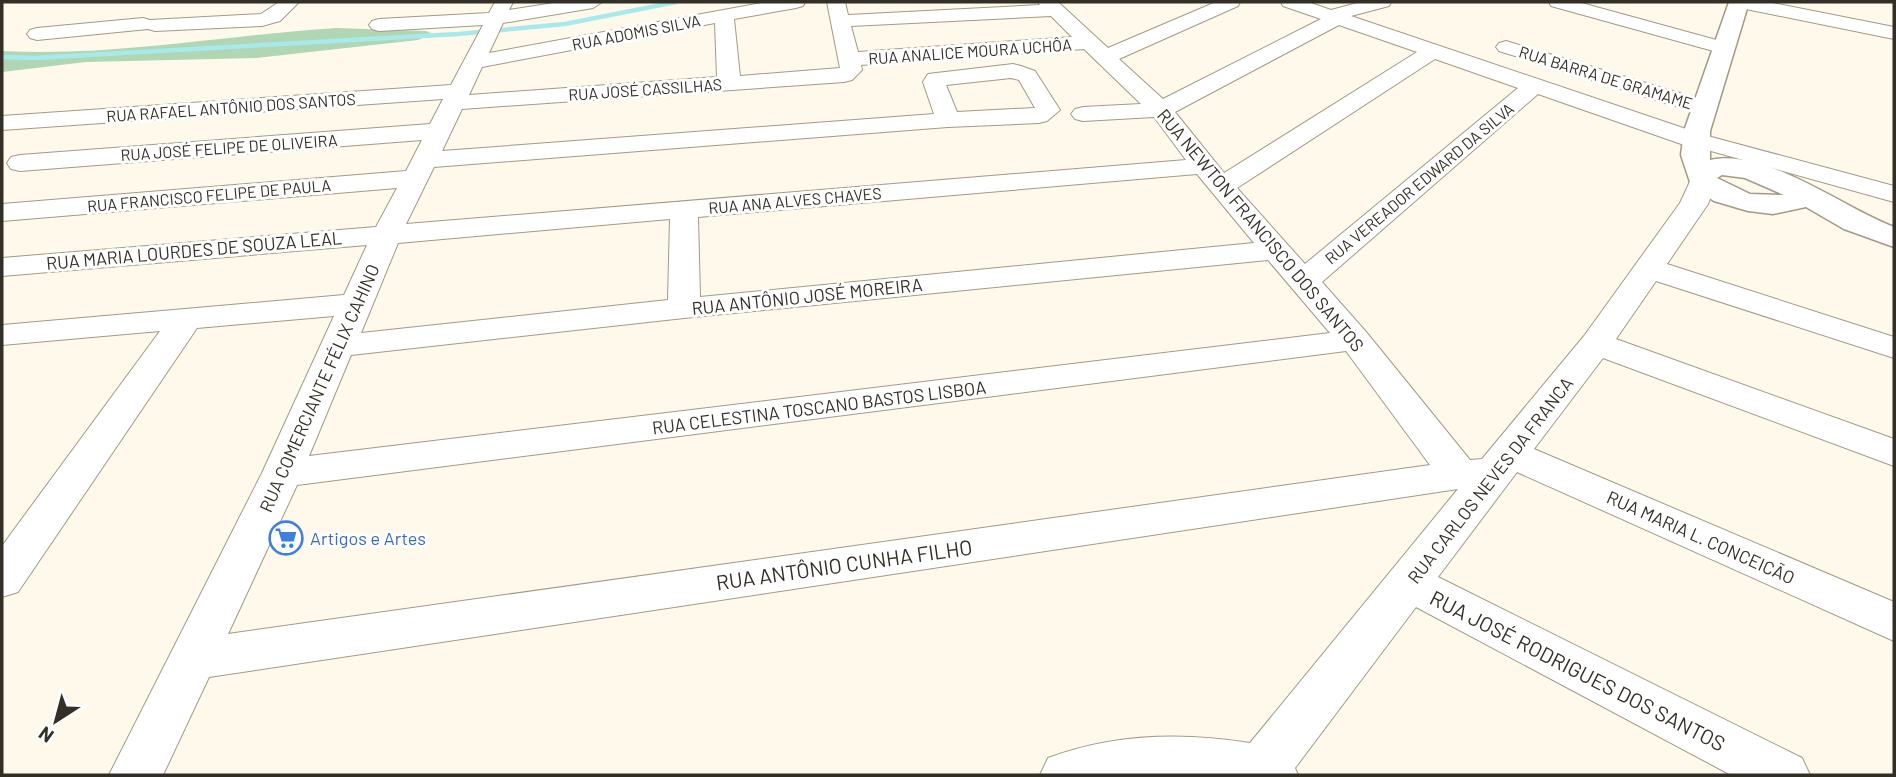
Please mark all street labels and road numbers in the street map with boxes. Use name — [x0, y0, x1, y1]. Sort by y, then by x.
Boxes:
street label: RUA ADOMIS SILVA — [570, 10, 702, 54]
street label: RUA ANALICE MOURA UCHÔA — [868, 34, 1073, 68]
street label: RUA BARRA DE GRAMAME — [1517, 42, 1695, 112]
street label: RUA JOSÉ CASSILHAS — [568, 74, 722, 104]
street label: RUA RAFAEL ANTÔNIO DOS SANTOS — [106, 89, 356, 125]
street label: RUA VEREADOR EDWARD DA SILVA — [1321, 98, 1517, 268]
street label: RUA NEWTON FRANCISCO DOS SANTOS — [1153, 104, 1369, 356]
street label: RUA JOSÉ FELIPE DE OLIVEIRA — [120, 130, 338, 164]
street label: RUA FRANCISCO FELIPE DE PAULA — [86, 175, 332, 215]
street label: RUA ANA ALVES CHAVES — [708, 183, 882, 217]
street label: RUA MARIA LOURDES DE SOUZA LEAL — [45, 226, 343, 274]
street label: RUA COMERCIANTE FÉLIX CAHINO — [254, 261, 384, 515]
street label: RUA ANTÔNIO JOSÉ MOREIRA — [691, 273, 924, 319]
street label: RUA CARLOS NEVES DA FRANCA — [1403, 372, 1577, 588]
street label: RUA CELESTINA TOSCANO BASTOS LISBOA — [651, 376, 987, 438]
street label: RUA MARIA L. CONCEICÃO — [1604, 486, 1798, 588]
street label: RUA ANTÔNIO CUNHA FILHO — [714, 534, 974, 594]
street label: RUA JOSÉ RODRIGUES DOS SANTOS — [1426, 584, 1730, 756]

